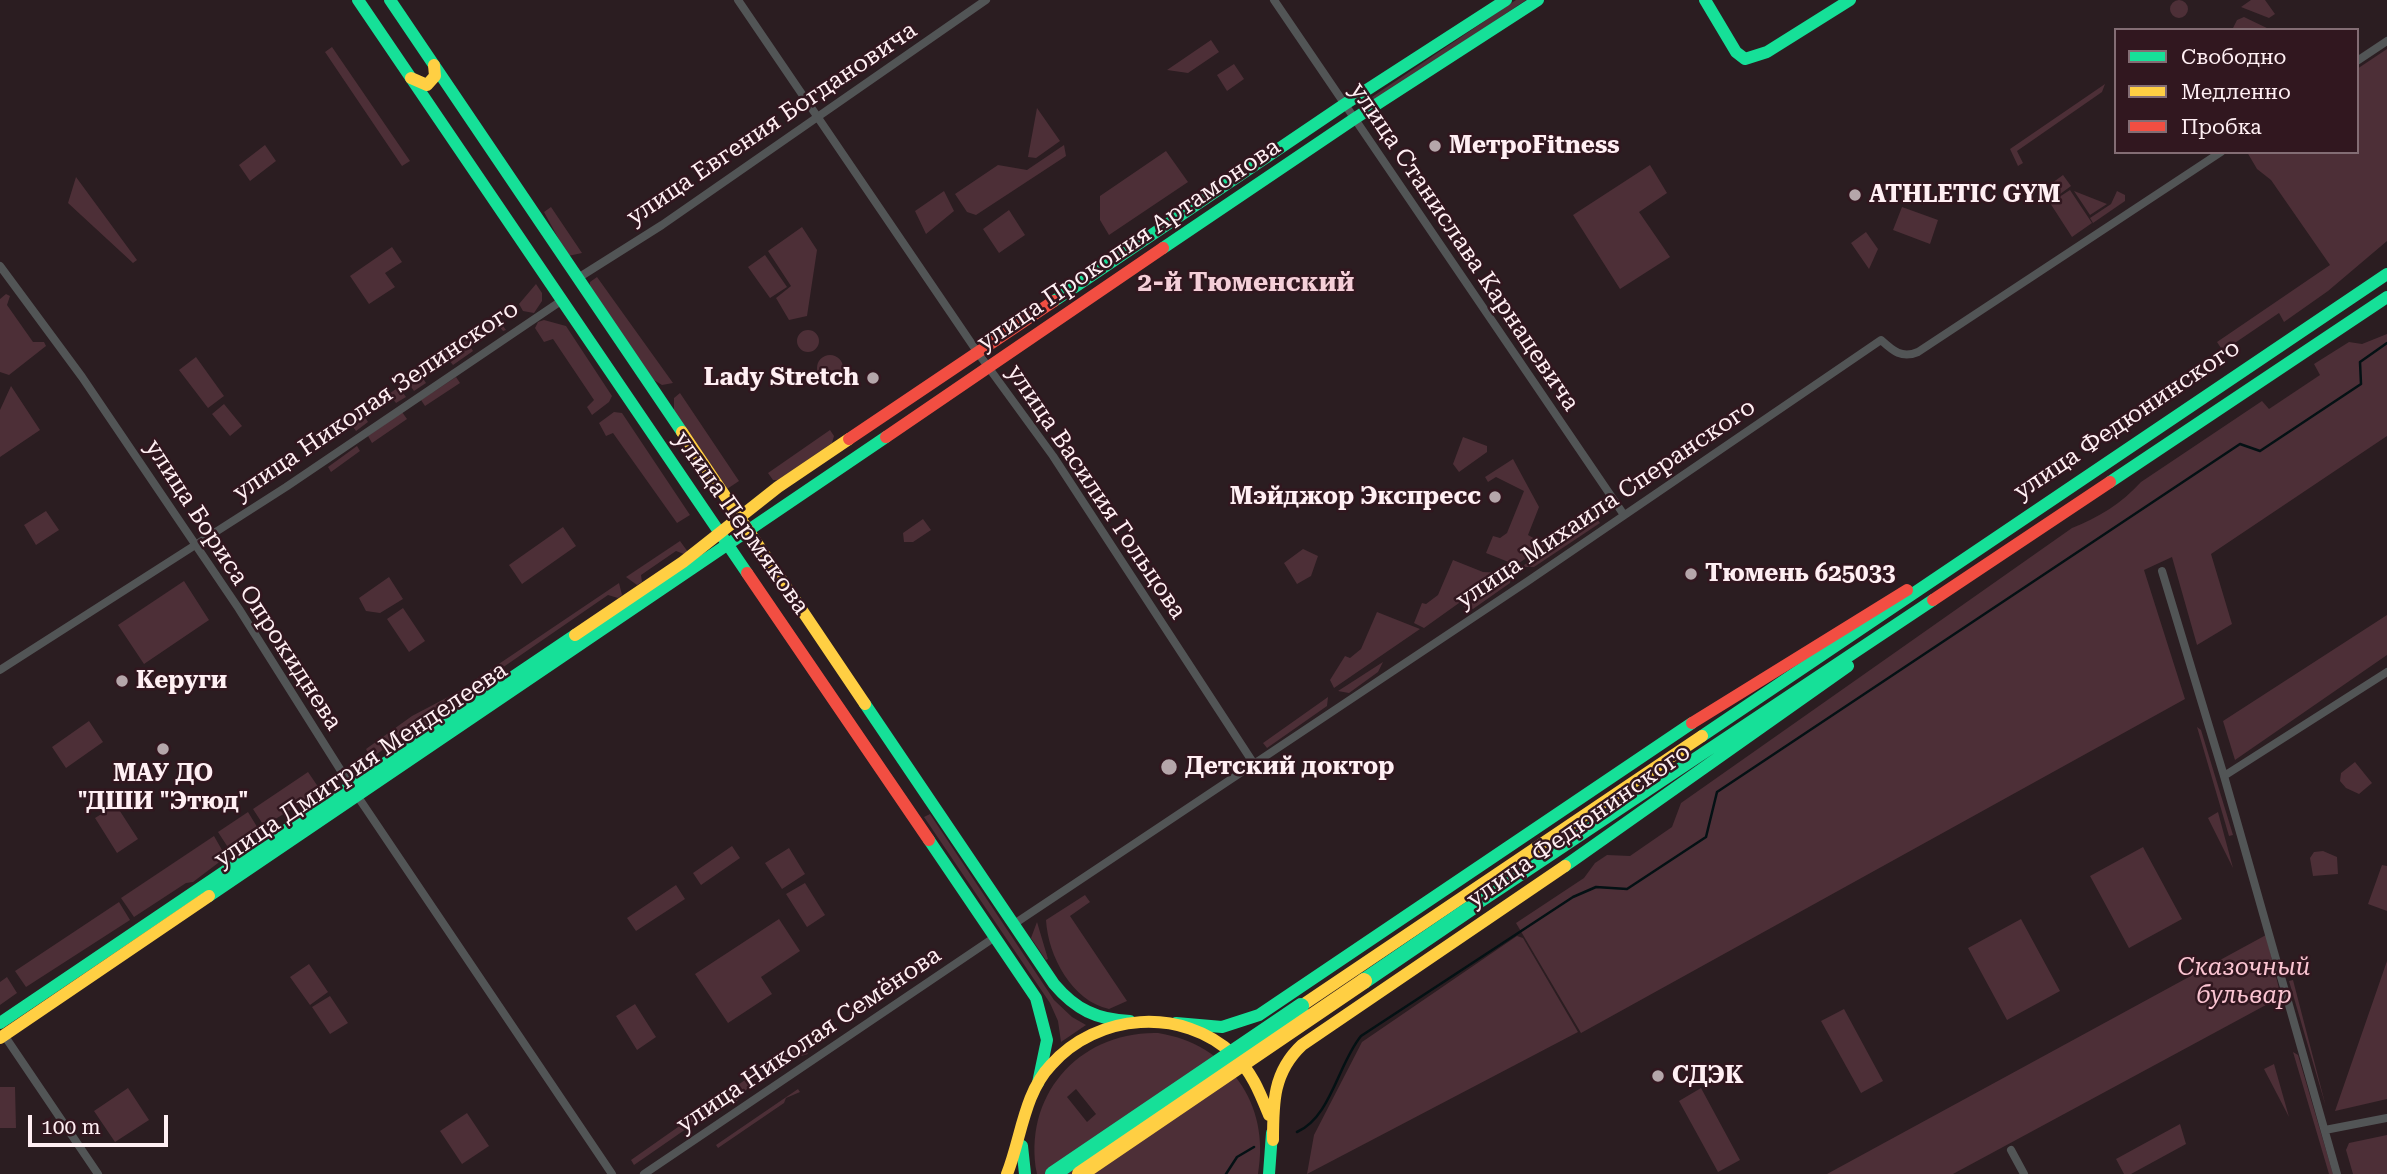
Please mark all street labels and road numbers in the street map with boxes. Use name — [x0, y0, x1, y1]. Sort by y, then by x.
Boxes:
street label: улица Евгения Богдановича — [622, 16, 922, 232]
street label: улица Станислава Карнацевича — [1343, 77, 1585, 417]
street label: улица Прокопия Артамонова — [972, 133, 1286, 357]
street label: улица Николая Зелинского — [228, 294, 524, 508]
street label: улица Федюнинского — [2008, 334, 2246, 506]
street label: улица Василия Гольцова — [1000, 359, 1192, 625]
street label: улица Михаила Сперанского — [1451, 393, 1761, 615]
street label: улица Пермякова — [667, 426, 815, 620]
street label: улица Бориса Опрокиднева — [138, 434, 348, 736]
street label: улица Дмитрия Менделеева — [209, 656, 513, 874]
street label: улица Федюнинского — [1462, 738, 1696, 914]
street label: улица Николая Семёнова — [671, 941, 947, 1139]

